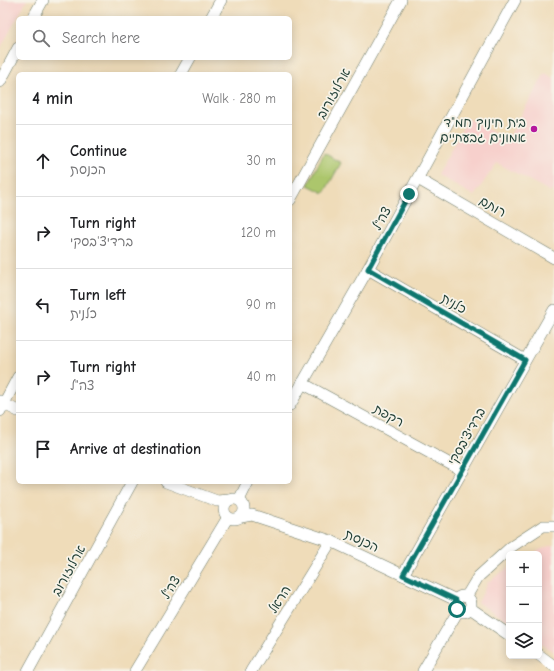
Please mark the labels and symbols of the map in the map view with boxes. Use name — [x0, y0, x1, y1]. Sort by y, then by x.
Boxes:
street label: ארלוזורוב — [313, 65, 353, 121]
place label: בית חינוך חמ"ד אמונים גבעתיים — [440, 115, 526, 145]
marker: בית חינוך חמ"ד אמונים גבעתיים — [529, 124, 539, 134]
route end — [400, 185, 418, 203]
street label: רותם — [477, 193, 509, 220]
street label: צה"ל — [369, 204, 394, 233]
street label: כלנית — [438, 290, 469, 317]
street label: רקפת — [370, 401, 406, 430]
street label: ברדיצ'בסקי — [445, 405, 488, 467]
street label: הכנסת — [342, 526, 381, 555]
street label: ארלוזורוב — [48, 542, 88, 598]
street label: צה"ל — [158, 573, 183, 602]
street label: הראל — [265, 583, 294, 616]
route start — [448, 600, 466, 618]

